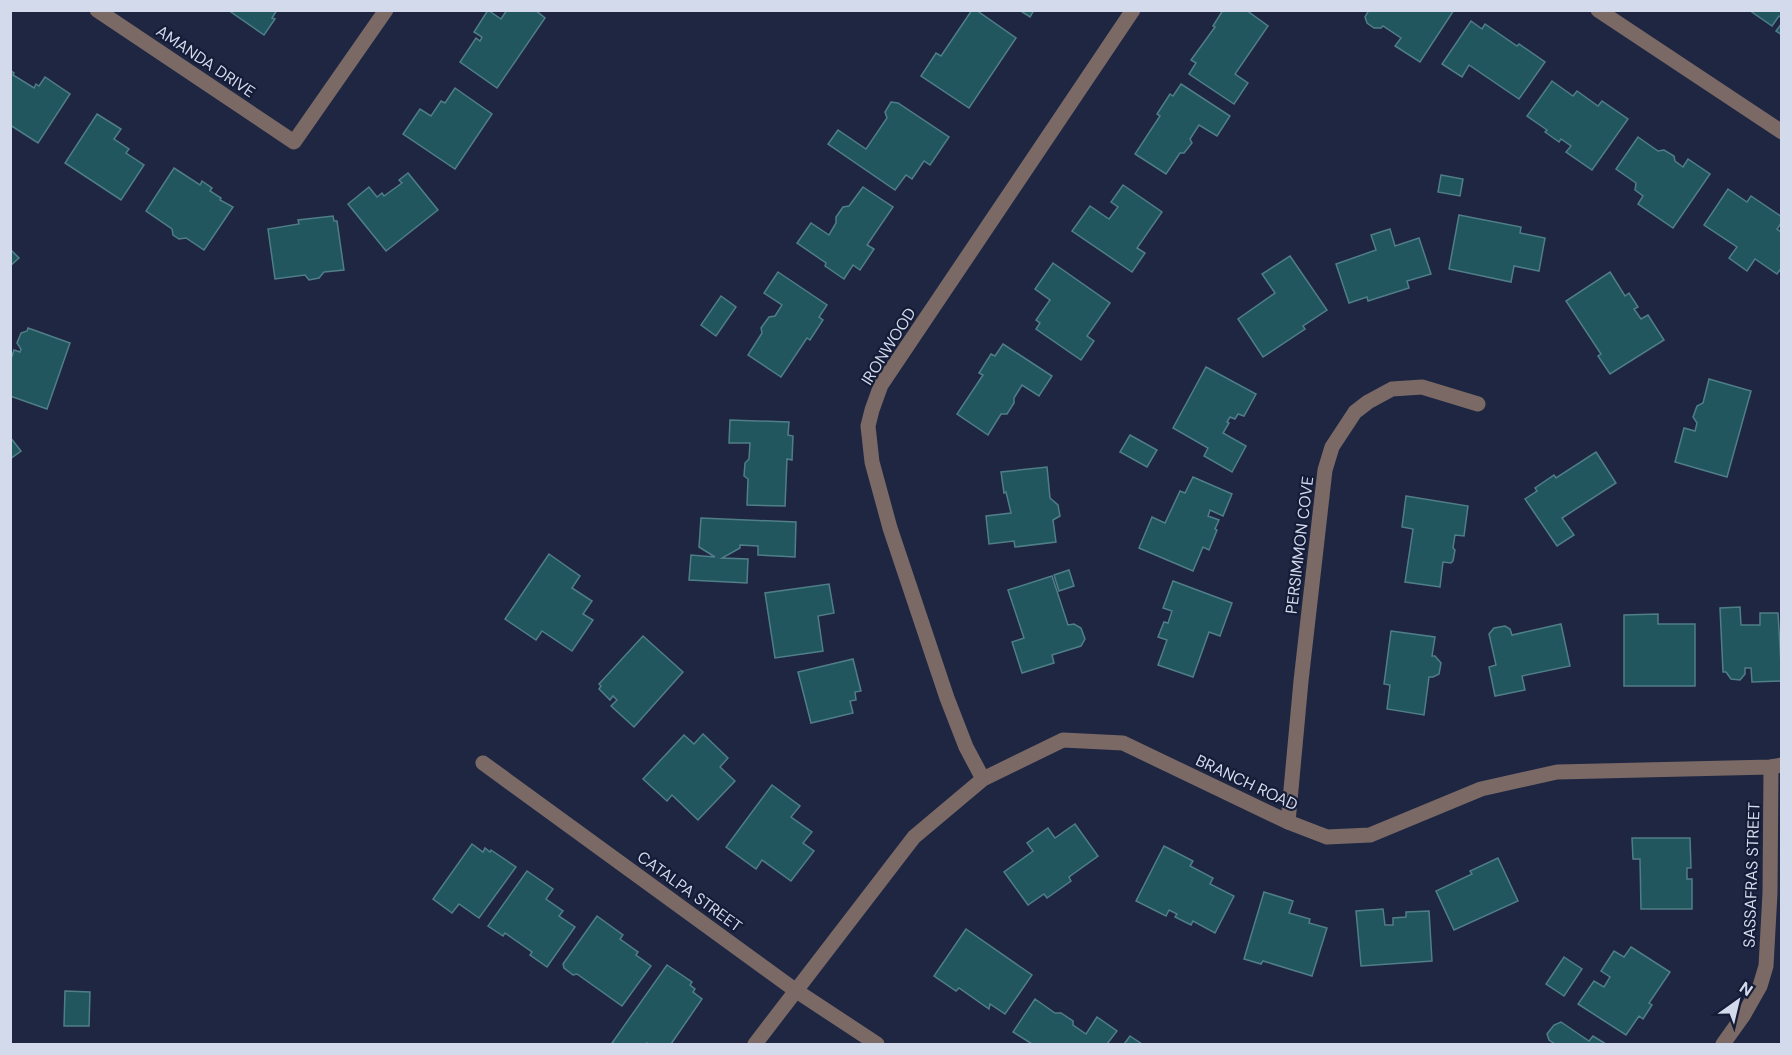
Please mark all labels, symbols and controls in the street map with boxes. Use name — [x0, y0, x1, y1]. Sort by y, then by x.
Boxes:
street label: AMANDA DRIVE — [152, 21, 259, 102]
street label: IRONWOOD — [856, 304, 921, 389]
street label: PERSIMMON COVE — [1281, 475, 1318, 615]
street label: BRANCH ROAD — [1192, 750, 1301, 815]
street label: SASSAFRAS STREET — [1738, 802, 1765, 948]
street label: CATALPA STREET — [633, 846, 746, 937]
north arrow — [1708, 971, 1768, 1031]
text: N — [1735, 977, 1757, 1001]

